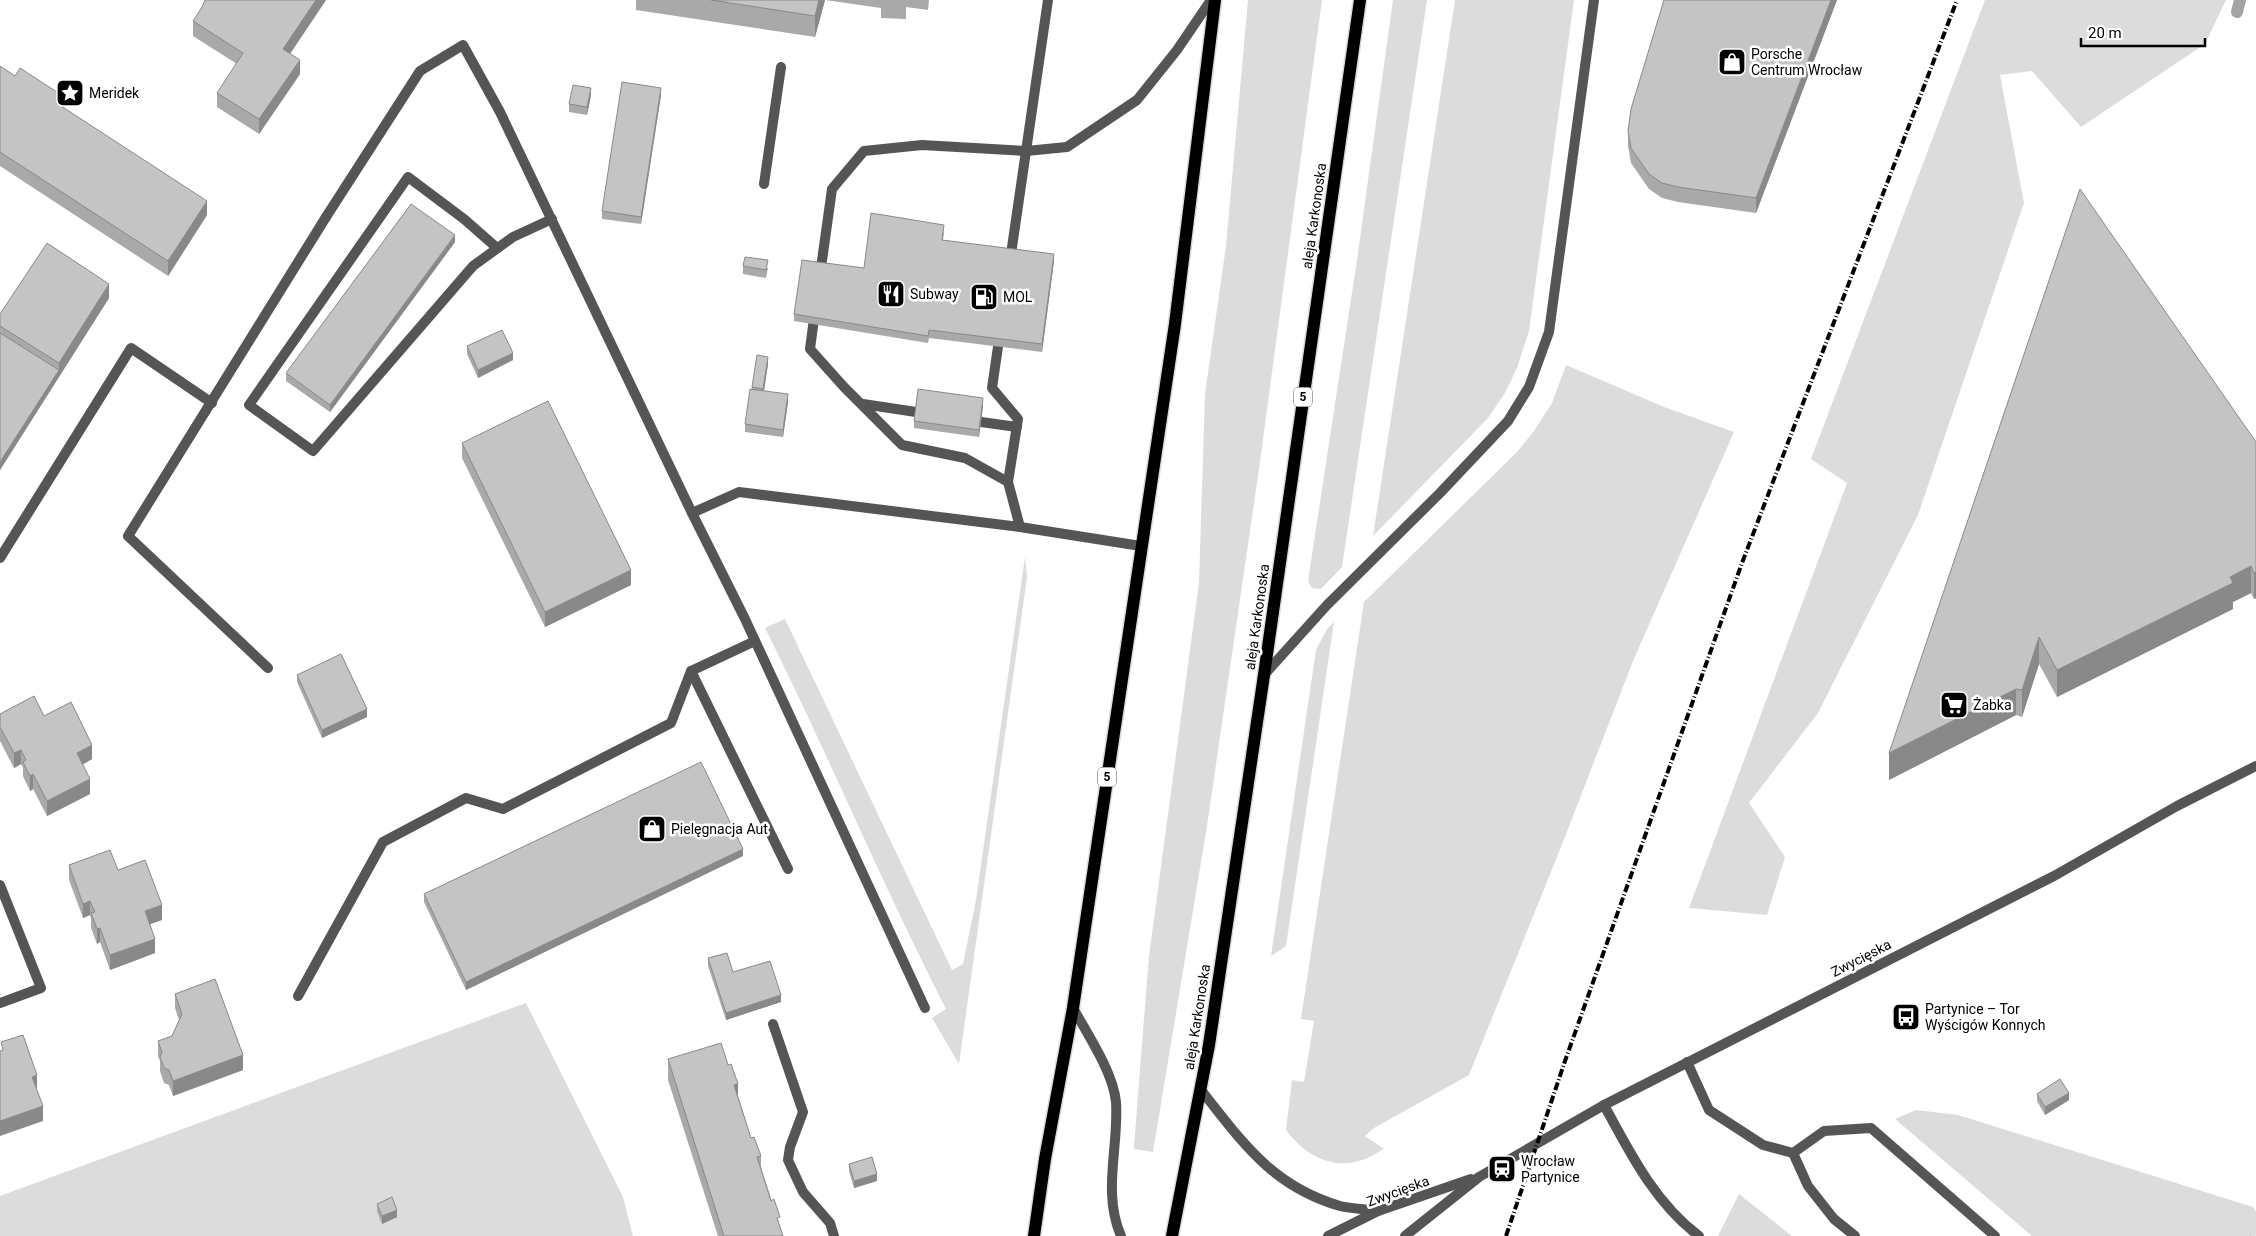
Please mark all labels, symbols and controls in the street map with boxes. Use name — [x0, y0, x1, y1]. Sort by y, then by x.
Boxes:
scale bar — [2081, 15, 2205, 47]
text: 20 m — [2088, 24, 2122, 42]
place label: Porsche Centrum Wrocław — [1751, 46, 1863, 78]
shop icon: Porsche Centrum Wrocław — [1717, 47, 1747, 77]
place icon: Meridek — [55, 78, 85, 108]
place label: Meridek — [89, 85, 140, 101]
street label: aleja Karkonoska — [1299, 162, 1329, 270]
restaurant icon: Subway — [876, 279, 906, 309]
fuel station icon: MOL — [969, 282, 999, 312]
place label: Subway — [910, 286, 959, 302]
place label: MOL — [1003, 289, 1033, 305]
road number: 5 — [1294, 388, 1312, 407]
street label: aleja Karkonoska — [1242, 563, 1272, 671]
supermarket icon: Żabka — [1939, 690, 1969, 720]
place label: Żabka — [1973, 697, 2012, 713]
road number: 5 — [1098, 768, 1116, 786]
shop icon: Pielęgnacja Aut — [637, 814, 667, 844]
place label: Pielęgnacja Aut — [671, 821, 768, 837]
street label: Zwycięska — [1828, 936, 1894, 980]
street label: aleja Karkonoska — [1181, 963, 1213, 1071]
place label: Partynice – Tor Wyścigów Konnych — [1925, 1001, 2045, 1033]
bus stop icon: Partynice – Tor Wyścigów Konnych — [1891, 1002, 1921, 1032]
place label: Wrocław Partynice — [1521, 1153, 1580, 1185]
station icon: Wrocław Partynice — [1487, 1154, 1517, 1184]
street label: Zwycięska — [1365, 1172, 1431, 1210]

